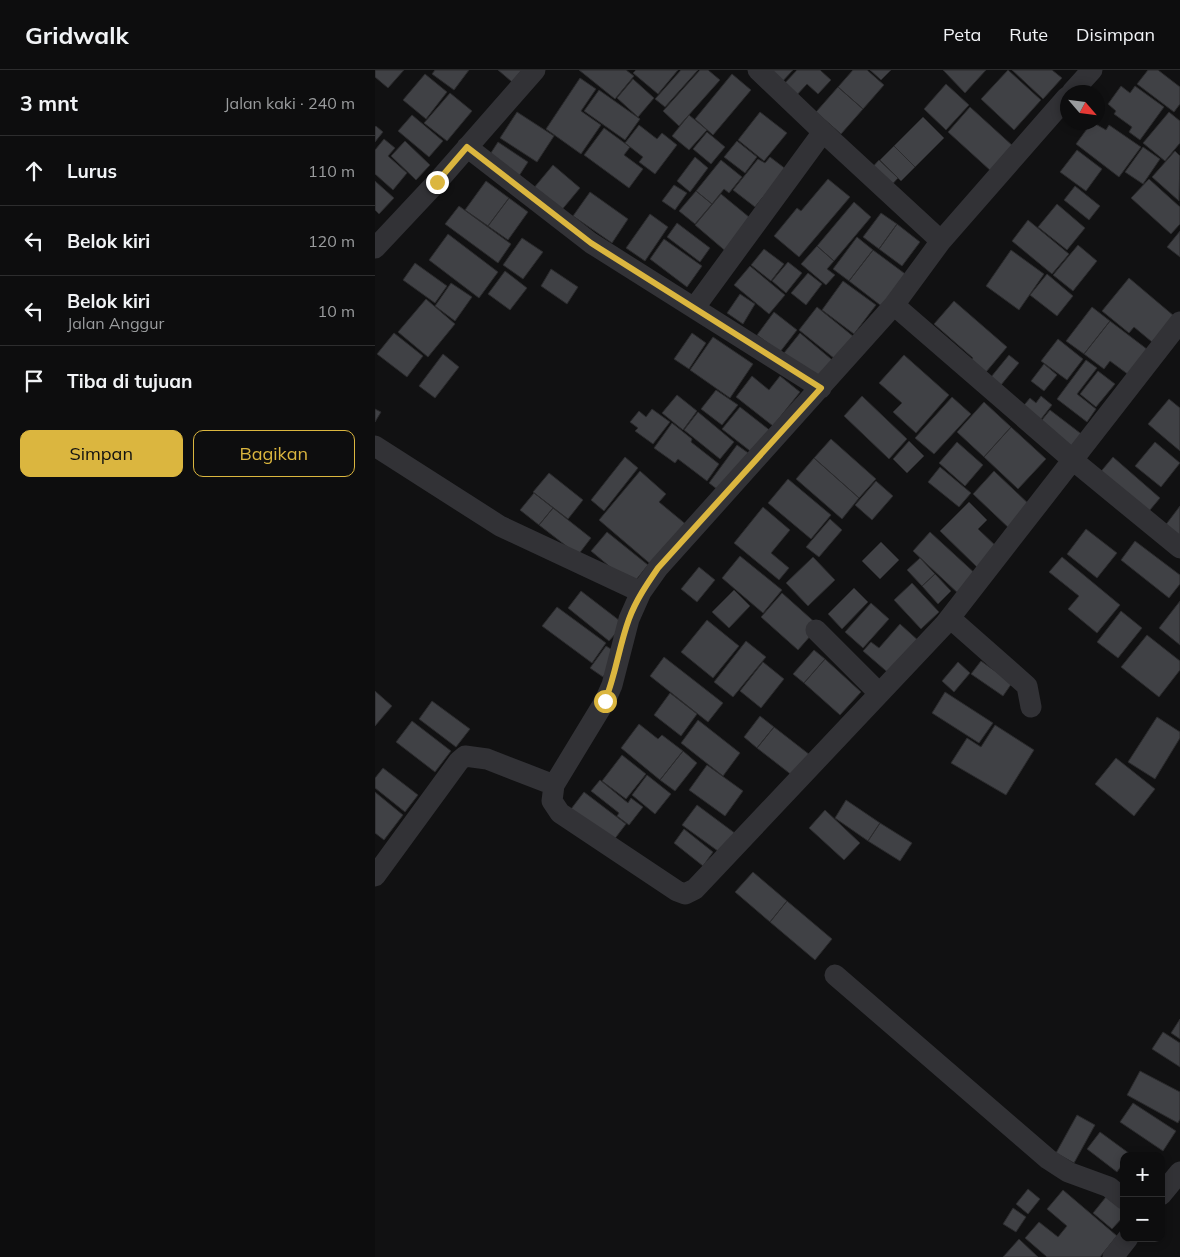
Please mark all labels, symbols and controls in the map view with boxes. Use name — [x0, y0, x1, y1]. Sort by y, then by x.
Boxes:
text: Gridwalk — [25, 20, 129, 50]
text: Peta — [943, 23, 981, 46]
text: Rute — [1009, 23, 1048, 46]
text: Disimpan — [1076, 23, 1155, 46]
north arrow — [1060, 85, 1105, 130]
text: 3 mnt — [20, 90, 78, 116]
text: Jalan kaki · 240 m — [224, 93, 355, 113]
icon: ahead — [20, 157, 48, 185]
text: Lurus — [67, 159, 117, 183]
text: 110 m — [308, 161, 355, 181]
route end — [426, 171, 449, 194]
icon: left — [20, 227, 48, 255]
text: Belok kiri — [67, 229, 150, 253]
text: 120 m — [308, 231, 355, 251]
text: Belok kiri — [67, 289, 150, 313]
icon: left — [20, 297, 48, 325]
text: 10 m — [318, 301, 355, 321]
text: Jalan Anggur — [67, 313, 164, 333]
icon: arrive — [20, 367, 48, 395]
text: Tiba di tujuan — [67, 369, 192, 393]
button: Simpan — [20, 430, 183, 477]
button: Bagikan — [193, 430, 355, 477]
route start — [594, 690, 617, 713]
map controls — [1120, 1152, 1165, 1242]
button: + — [1120, 1152, 1165, 1197]
button: − — [1120, 1197, 1165, 1242]

